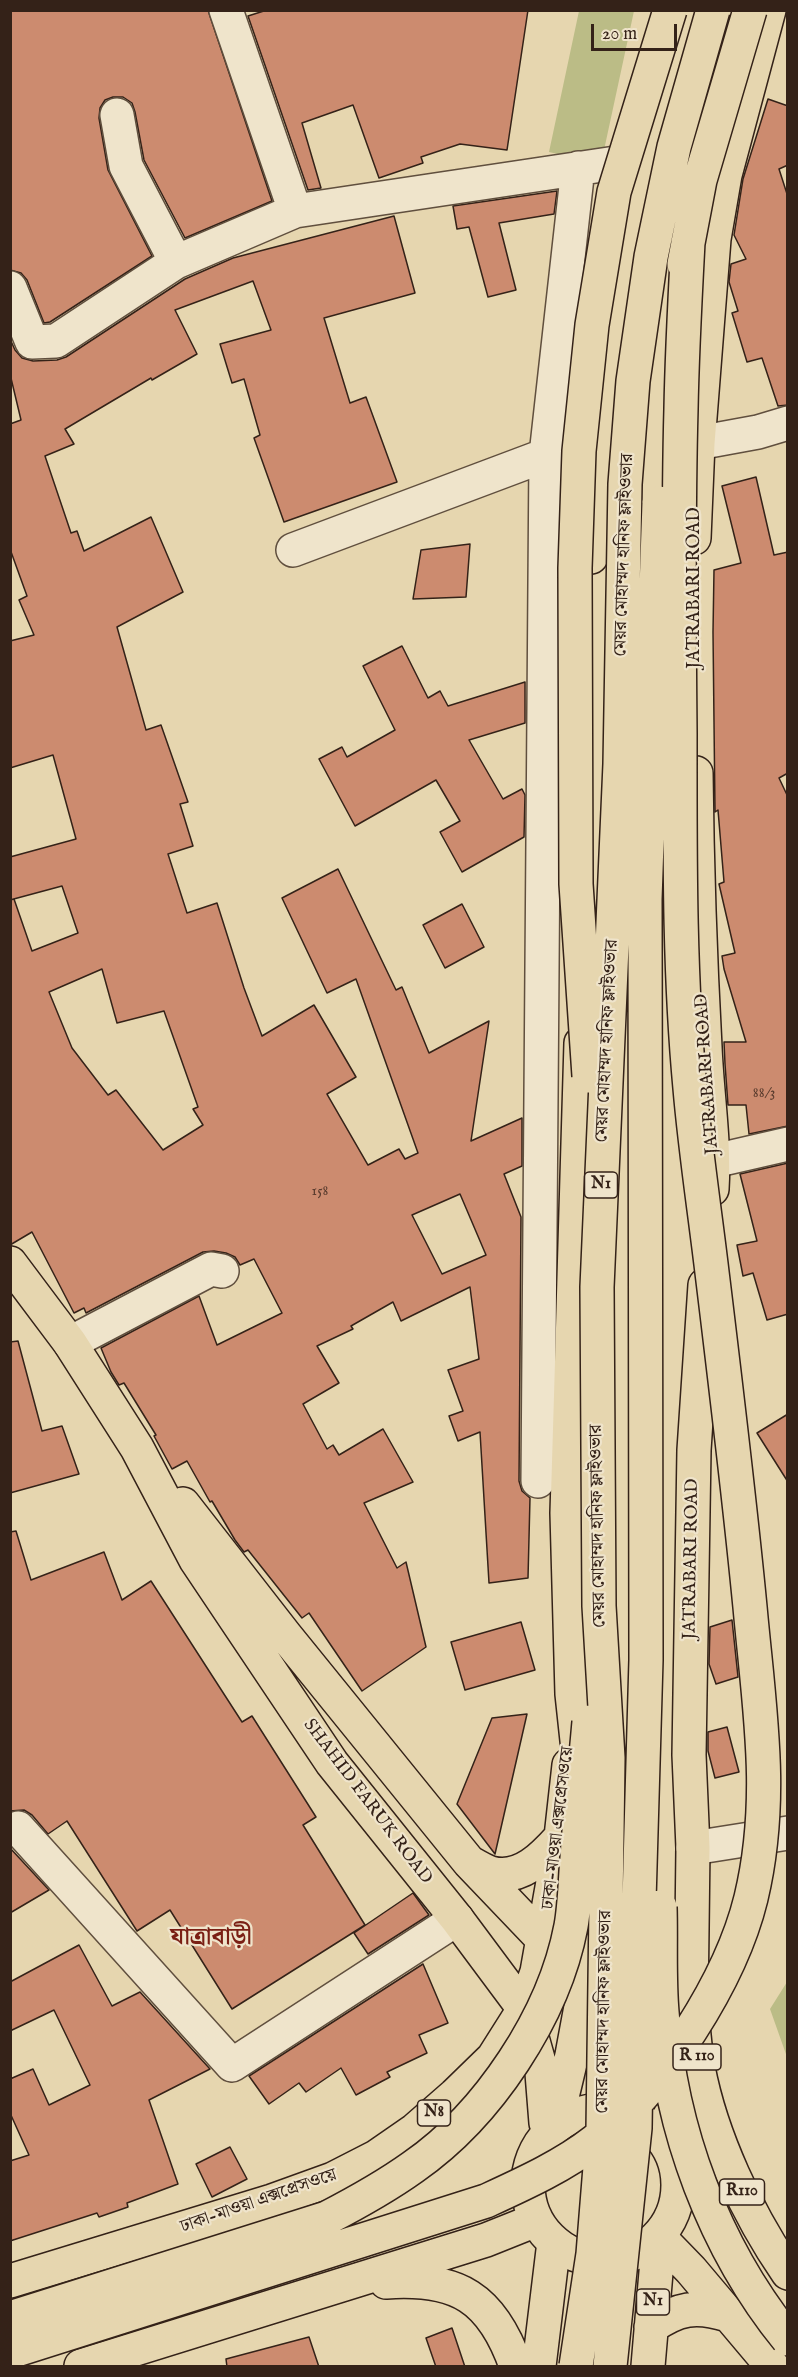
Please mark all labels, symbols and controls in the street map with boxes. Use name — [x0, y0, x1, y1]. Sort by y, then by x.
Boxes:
scale bar — [594, 12, 680, 50]
text: 20 m — [602, 23, 637, 46]
street label: মেয়র মোহাম্মদ হানিফ ফ্লাইওভার — [611, 453, 639, 657]
street label: JATRABARI ROAD — [684, 507, 706, 669]
street label: মেয়র মোহাম্মদ হানিফ ফ্লাইওভার — [592, 939, 624, 1143]
street label: JATRABARI ROAD — [692, 993, 724, 1155]
house number: 88/3 — [753, 1085, 775, 1103]
road number: N1 — [584, 1172, 618, 1198]
house number: 158 — [312, 1183, 328, 1201]
street label: মেয়র মোহাম্মদ হানিফ ফ্লাইওভার — [586, 1424, 612, 1628]
street label: JATRABARI ROAD — [680, 1478, 704, 1640]
street label: SHAHID FARUK ROAD — [298, 1715, 436, 1889]
street label: ঢাকা-মাওয়া এক্সপ্রেসওয়ে — [538, 1745, 580, 1911]
street label: মেয়র মোহাম্মদ হানিফ ফ্লাইওভার — [592, 1910, 618, 2114]
district label: যাত্রাবাড়ী — [170, 1925, 252, 1953]
road number: R 110 — [673, 2044, 721, 2070]
road number: N8 — [418, 2100, 450, 2126]
street label: ঢাকা-মাওয়া এক্সপ্রেসওয়ে — [178, 2165, 340, 2239]
road number: R110 — [720, 2179, 764, 2205]
road number: N1 — [636, 2289, 670, 2315]

